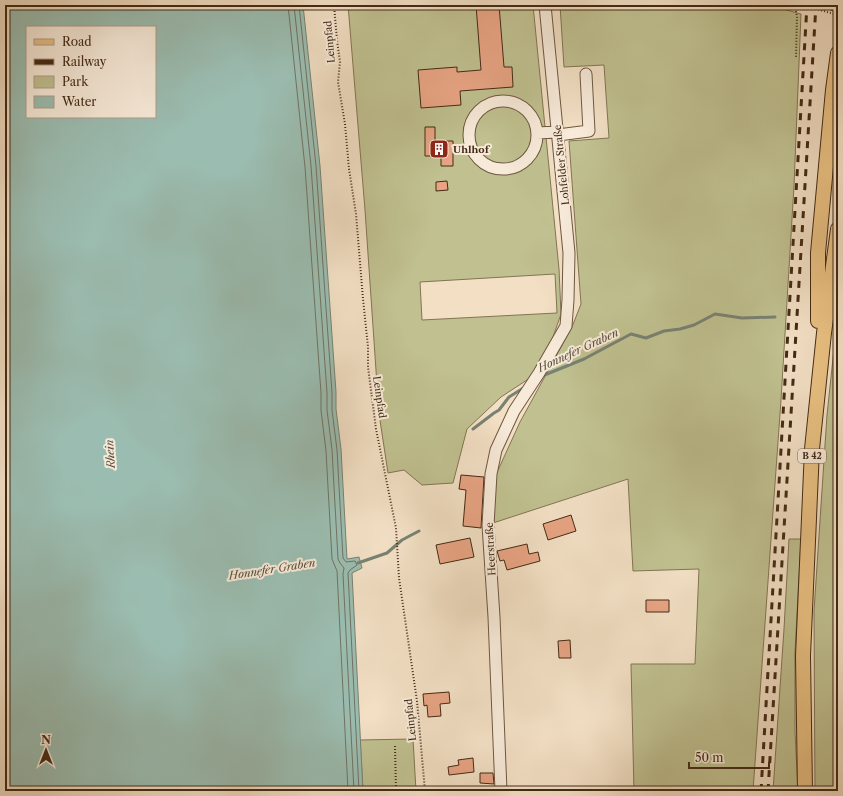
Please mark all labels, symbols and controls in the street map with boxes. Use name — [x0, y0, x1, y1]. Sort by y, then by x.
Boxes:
street label: Leinpfad — [321, 20, 338, 64]
legend — [26, 26, 156, 118]
text: Road — [62, 34, 92, 49]
text: Railway — [62, 54, 107, 69]
text: Park — [62, 74, 89, 89]
text: Water — [61, 94, 96, 109]
street label: Lohfelder Straße — [551, 124, 572, 206]
building icon: Uhlhof — [428, 138, 450, 160]
place label: Uhlhof — [453, 143, 491, 156]
water label: Honnefer Graben — [534, 325, 621, 375]
street label: Leinpfad — [370, 375, 389, 419]
water label: Rhein — [102, 439, 118, 470]
road number: B 42 — [798, 449, 826, 463]
street label: Heerstraße — [483, 521, 498, 576]
water label: Honnefer Graben — [227, 555, 317, 583]
street label: Leinpfad — [402, 698, 419, 742]
north arrow — [26, 730, 66, 770]
text: N — [41, 733, 51, 747]
scale bar — [689, 744, 769, 770]
text: 50 m — [695, 750, 724, 765]

